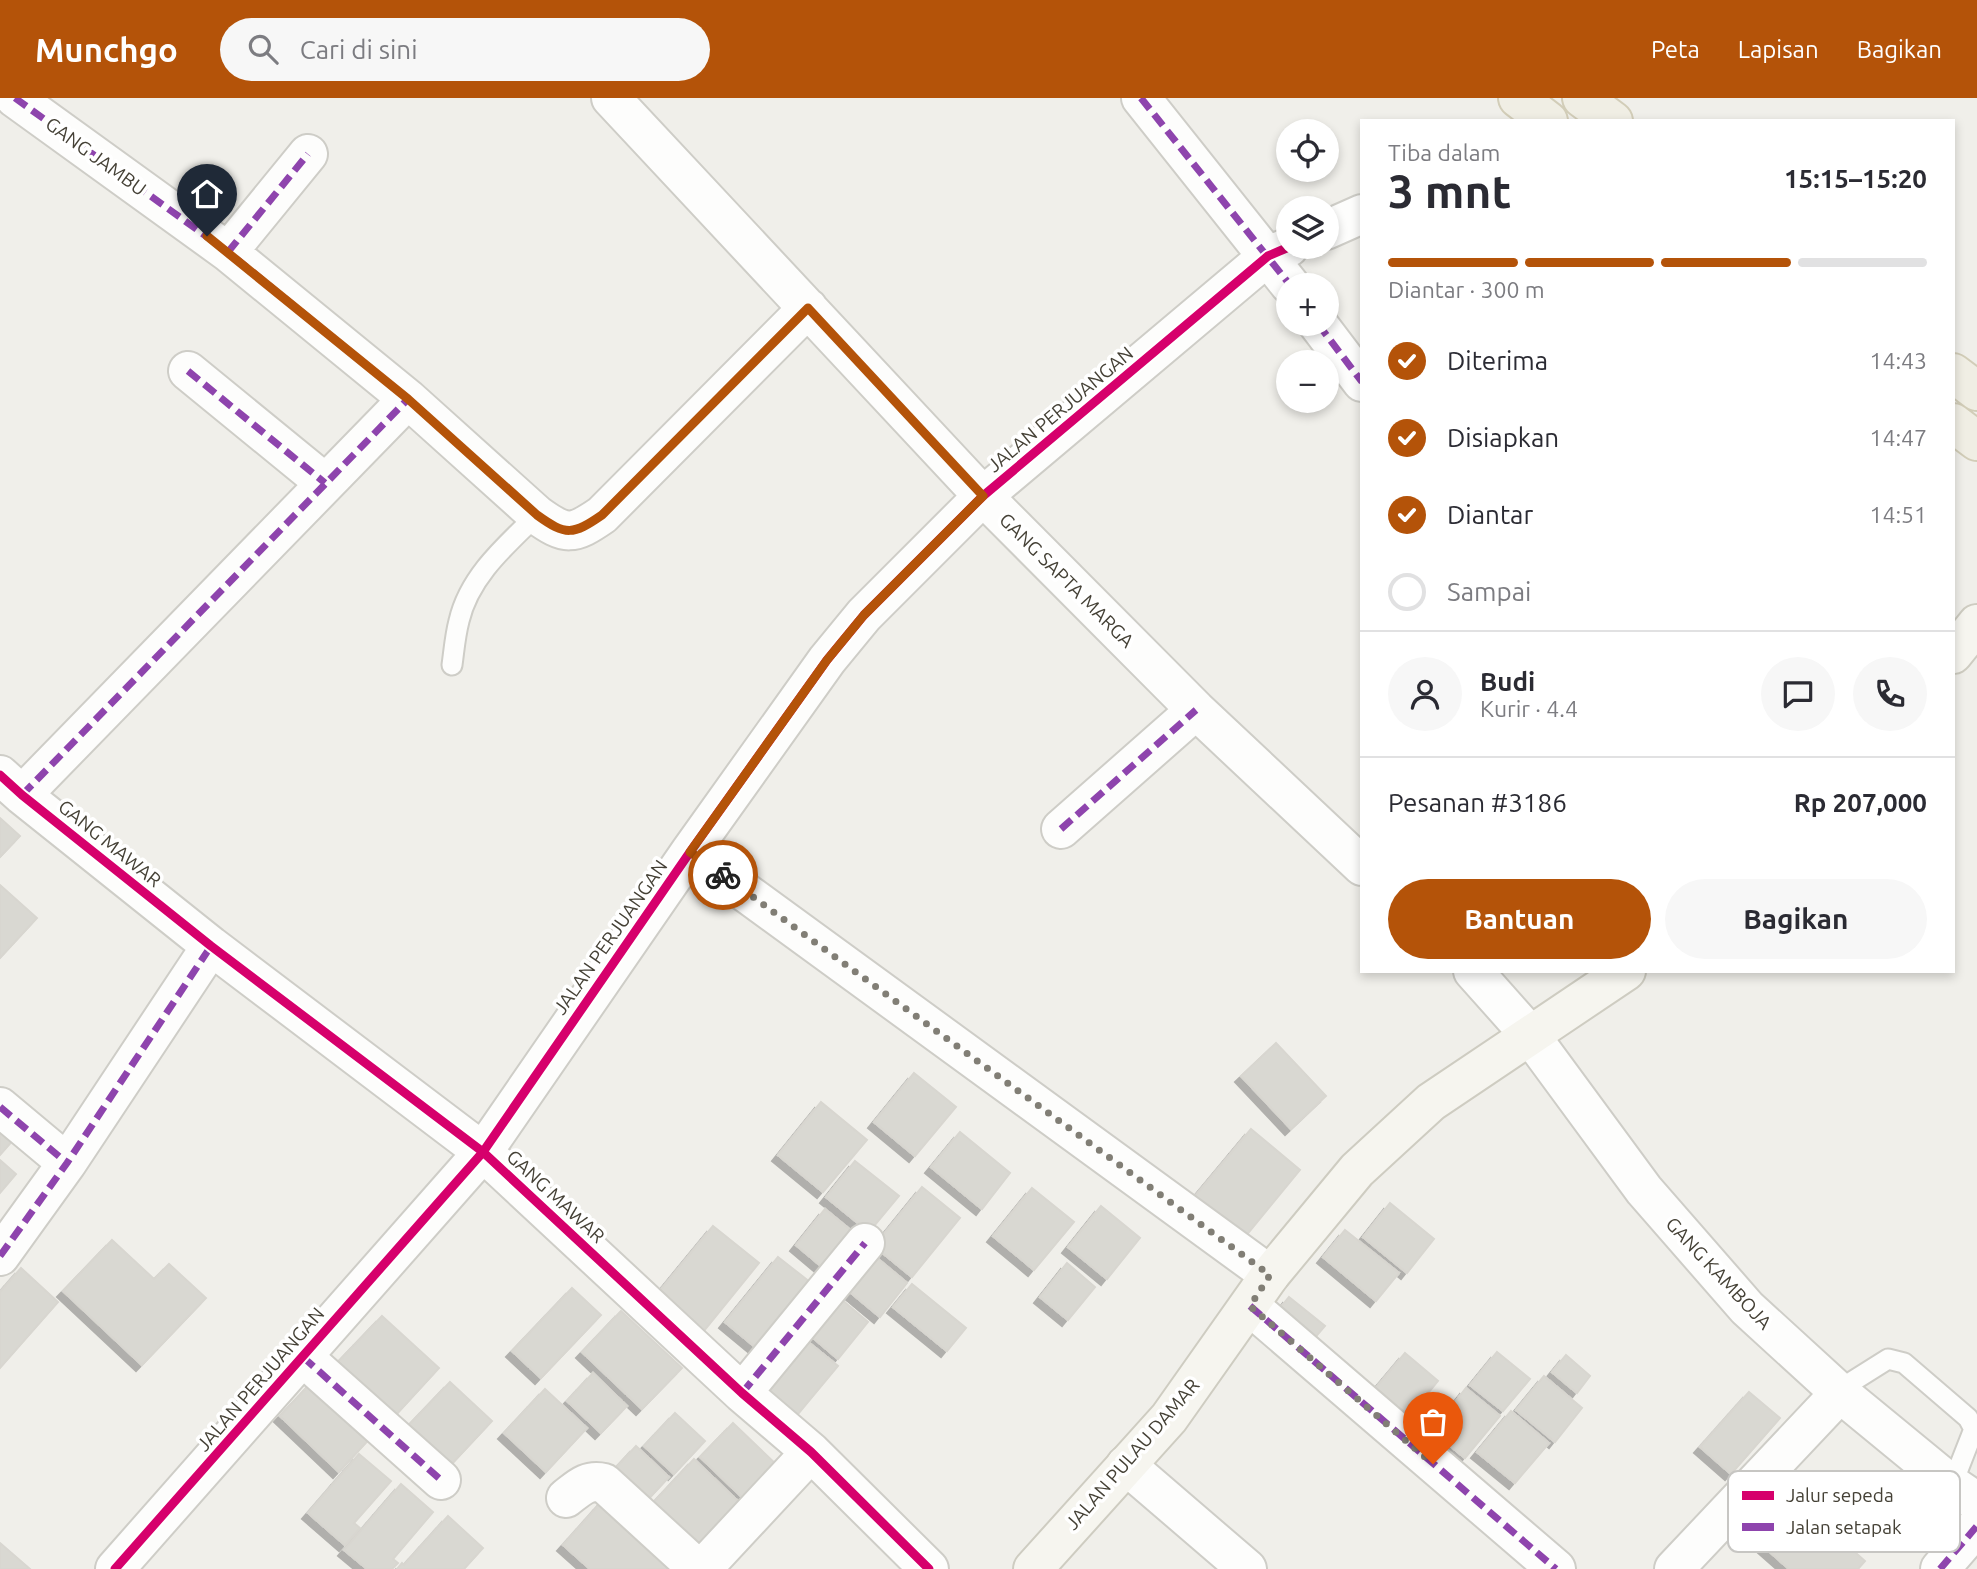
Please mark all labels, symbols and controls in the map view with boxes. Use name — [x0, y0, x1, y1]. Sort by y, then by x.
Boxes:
search box — [220, 18, 710, 81]
icon: search — [244, 30, 282, 68]
text: Munchgo — [35, 31, 178, 68]
text: Cari di sini — [300, 35, 418, 64]
text: Peta — [1651, 36, 1700, 63]
text: Lapisan — [1738, 36, 1819, 63]
text: Bagikan — [1857, 36, 1942, 63]
street label: GANG JAMBU — [42, 112, 150, 200]
map controls — [1276, 119, 1339, 413]
button: locate — [1276, 119, 1339, 182]
text: Tiba dalam — [1388, 140, 1500, 165]
pin — [177, 164, 237, 236]
text: 15:15–15:20 — [1784, 164, 1927, 193]
text: 3 mnt — [1388, 165, 1511, 217]
icon: home — [188, 175, 226, 213]
button: layers — [1276, 196, 1339, 259]
button: + — [1276, 273, 1339, 336]
text: Diantar · 300 m — [1388, 277, 1545, 302]
street label: JALAN PERJUANGAN — [983, 342, 1137, 476]
icon: check — [1388, 342, 1426, 380]
text: Diterima — [1447, 346, 1548, 375]
text: 14:43 — [1869, 348, 1927, 373]
button: − — [1276, 350, 1339, 413]
icon: check — [1388, 419, 1426, 457]
text: Disiapkan — [1447, 423, 1559, 452]
text: 14:47 — [1869, 425, 1927, 450]
icon: check — [1388, 496, 1426, 534]
text: Diantar — [1447, 500, 1533, 529]
text: 14:51 — [1869, 502, 1927, 527]
street label: GANG SAPTA MARGA — [995, 508, 1139, 652]
text: Sampai — [1447, 577, 1531, 606]
button: person — [1388, 657, 1462, 731]
button: chat — [1761, 657, 1835, 731]
button: phone — [1853, 657, 1927, 731]
text: Budi — [1480, 667, 1535, 696]
text: Kurir · 4.4 — [1480, 696, 1578, 721]
text: Pesanan #3186 — [1388, 788, 1567, 817]
text: Rp 207,000 — [1794, 788, 1927, 817]
street label: GANG MAWAR — [54, 795, 166, 891]
courier — [688, 840, 758, 910]
street label: JALAN PERJUANGAN — [548, 856, 672, 1018]
icon: bike — [704, 856, 742, 894]
button: Bantuan — [1388, 879, 1651, 959]
button: Bagikan — [1665, 879, 1927, 959]
street label: GANG MAWAR — [503, 1145, 610, 1247]
street label: GANG KAMBOJA — [1662, 1213, 1777, 1334]
street label: JALAN PERJUANGAN — [192, 1303, 328, 1455]
street label: JALAN PULAU DAMAR — [1061, 1374, 1204, 1534]
pin — [1403, 1392, 1463, 1464]
icon: bag — [1414, 1403, 1452, 1441]
legend — [1728, 1471, 1960, 1552]
text: Jalur sepeda — [1786, 1484, 1894, 1506]
text: Jalan setapak — [1786, 1516, 1902, 1538]

